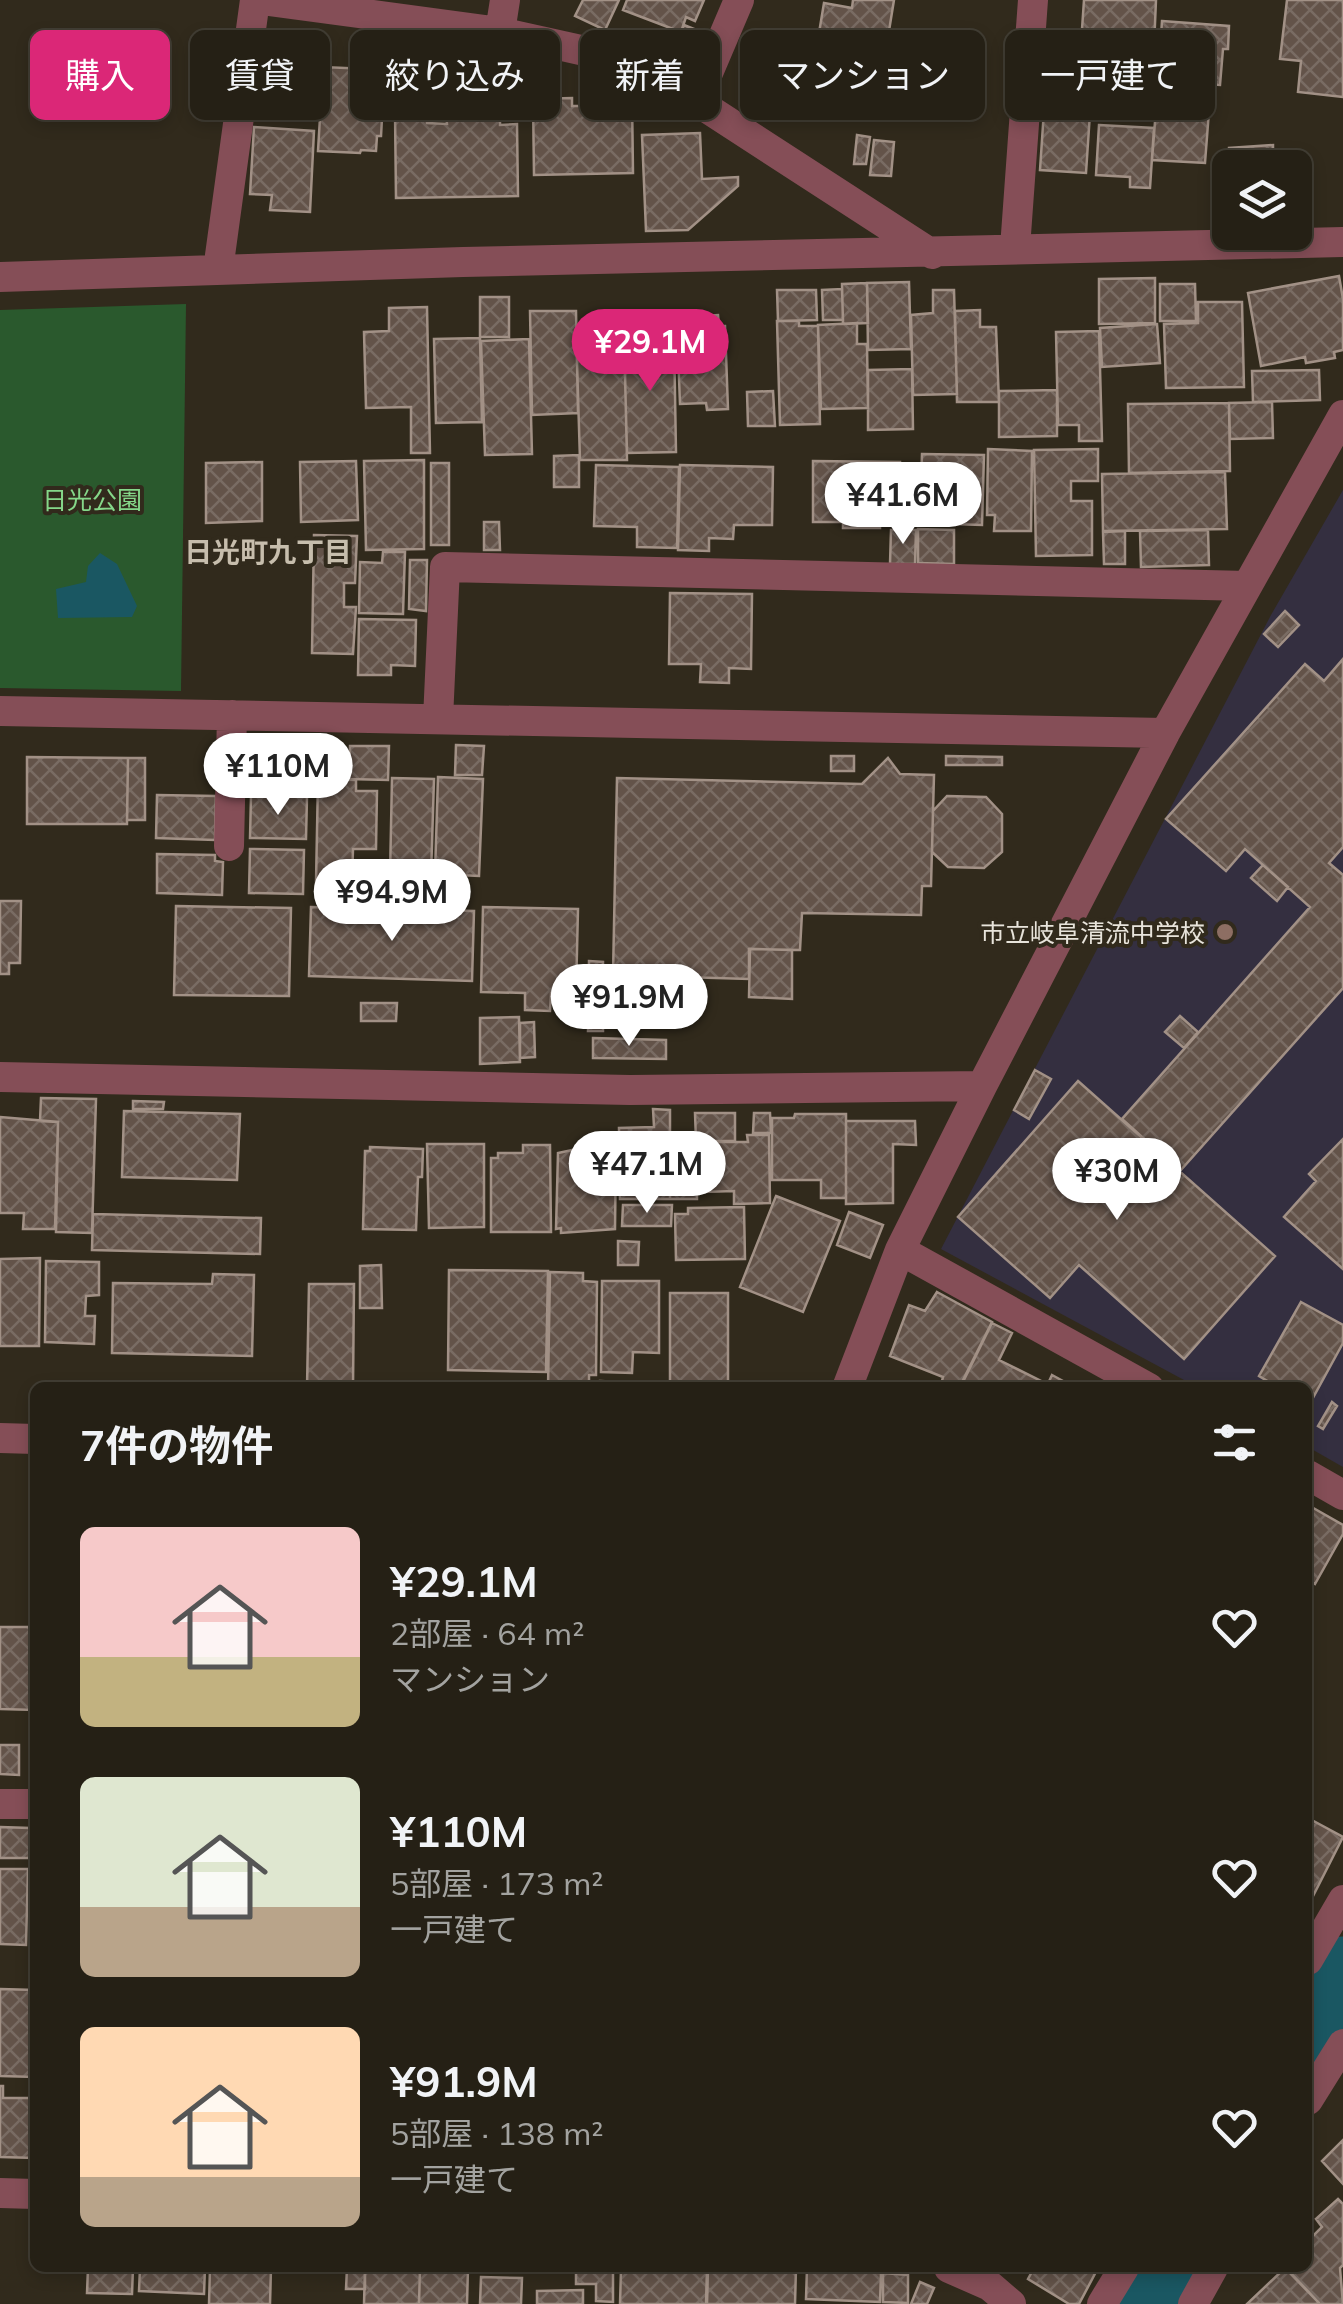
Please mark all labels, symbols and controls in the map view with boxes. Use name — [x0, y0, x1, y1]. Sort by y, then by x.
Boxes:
chip: 購入 — [30, 30, 170, 120]
chip: 賃貸 — [190, 30, 330, 120]
chip: 絞り込み — [350, 30, 560, 120]
chip: 新着 — [580, 30, 720, 120]
chip: マンション — [740, 30, 985, 120]
chip: 一戸建て — [1005, 30, 1215, 120]
map controls — [1212, 150, 1312, 250]
button: layers — [1212, 150, 1312, 250]
pin: ¥29.1M — [569, 309, 731, 394]
text: ¥29.1M — [594, 321, 706, 361]
pin: ¥41.6M — [822, 462, 984, 547]
text: ¥41.6M — [847, 474, 959, 514]
park label: 日光公園 — [42, 484, 142, 515]
district label: 日光町九丁目 — [184, 534, 352, 569]
pin: ¥110M — [208, 733, 348, 818]
text: ¥110M — [226, 745, 330, 785]
pin: ¥94.9M — [311, 859, 473, 944]
text: ¥94.9M — [336, 871, 448, 911]
place label: 市立岐阜清流中学校 — [980, 917, 1205, 948]
marker: 市立岐阜清流中学校 — [1214, 921, 1236, 943]
pin: ¥91.9M — [548, 964, 710, 1049]
text: ¥91.9M — [573, 976, 685, 1016]
pin: ¥47.1M — [566, 1131, 728, 1216]
pin: ¥30M — [1058, 1138, 1176, 1223]
text: ¥47.1M — [591, 1143, 703, 1183]
text: ¥30M — [1074, 1150, 1160, 1190]
icon: filters — [1207, 1415, 1262, 1470]
text: 7件の物件 — [80, 1419, 273, 1472]
text: ¥29.1M — [390, 1555, 538, 1608]
icon: home — [160, 1567, 280, 1687]
icon: heart — [1207, 1600, 1262, 1655]
text: 2部屋 · 64 m² — [390, 1613, 584, 1653]
text: マンション — [390, 1659, 550, 1699]
text: ¥110M — [390, 1805, 527, 1858]
icon: home — [160, 1817, 280, 1937]
icon: heart — [1207, 1850, 1262, 1905]
text: 5部屋 · 173 m² — [390, 1863, 604, 1903]
text: 一戸建て — [390, 1909, 518, 1949]
text: ¥91.9M — [390, 2055, 538, 2108]
icon: home — [160, 2067, 280, 2187]
icon: heart — [1207, 2100, 1262, 2155]
text: 5部屋 · 138 m² — [390, 2113, 604, 2153]
text: 一戸建て — [390, 2159, 518, 2199]

